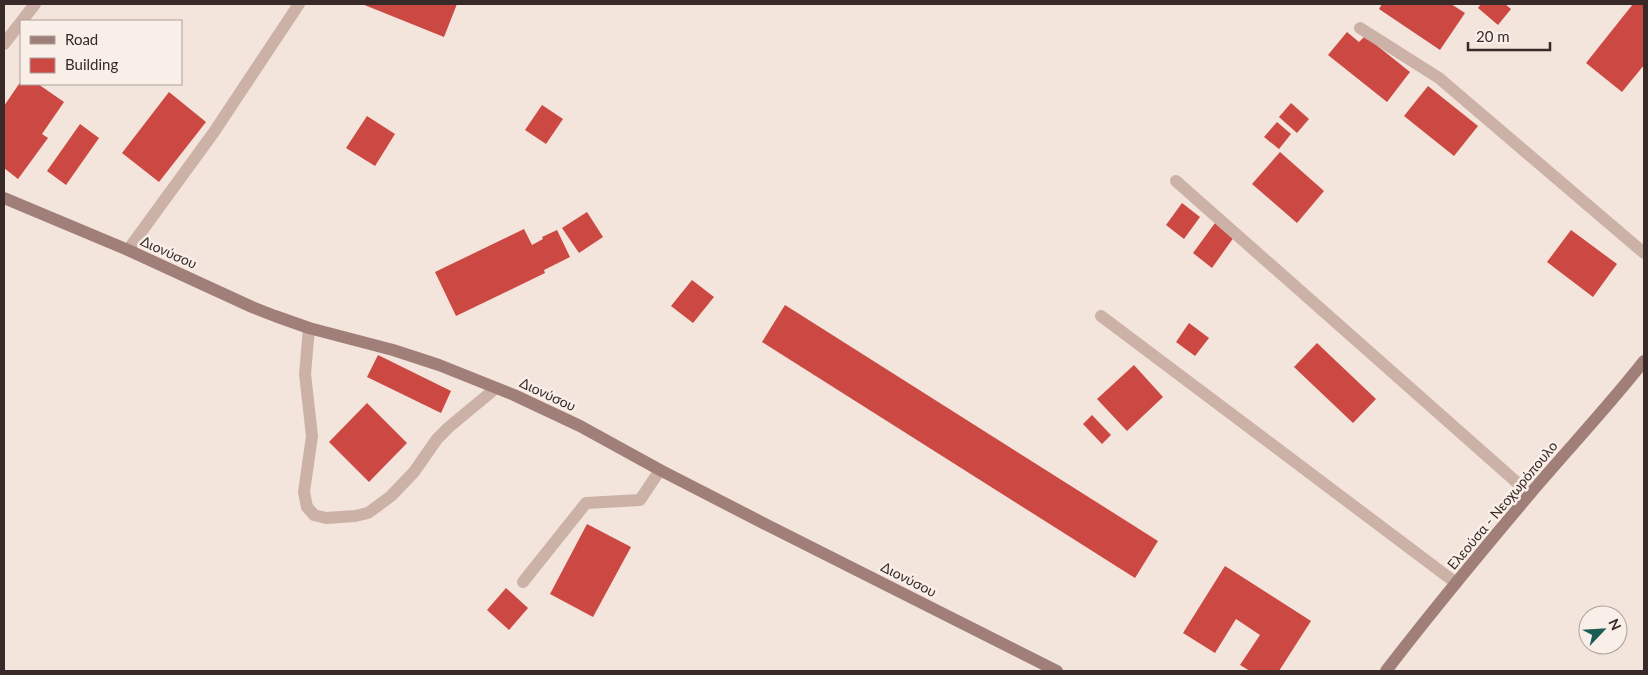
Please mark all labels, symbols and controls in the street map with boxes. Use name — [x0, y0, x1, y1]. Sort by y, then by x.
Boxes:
legend — [20, 20, 182, 85]
scale bar — [1468, 20, 1550, 52]
text: 20 m — [1476, 27, 1510, 45]
text: Road — [65, 30, 98, 48]
text: Building — [65, 55, 118, 73]
street label: Διονύσου — [138, 232, 200, 272]
street label: Διονύσου — [517, 374, 579, 414]
street label: Ελεούσα - Νεοχωρόπουλο — [1443, 437, 1561, 573]
street label: Διονύσου — [878, 558, 940, 600]
north arrow — [1578, 605, 1628, 655]
text: N — [1605, 616, 1625, 633]

